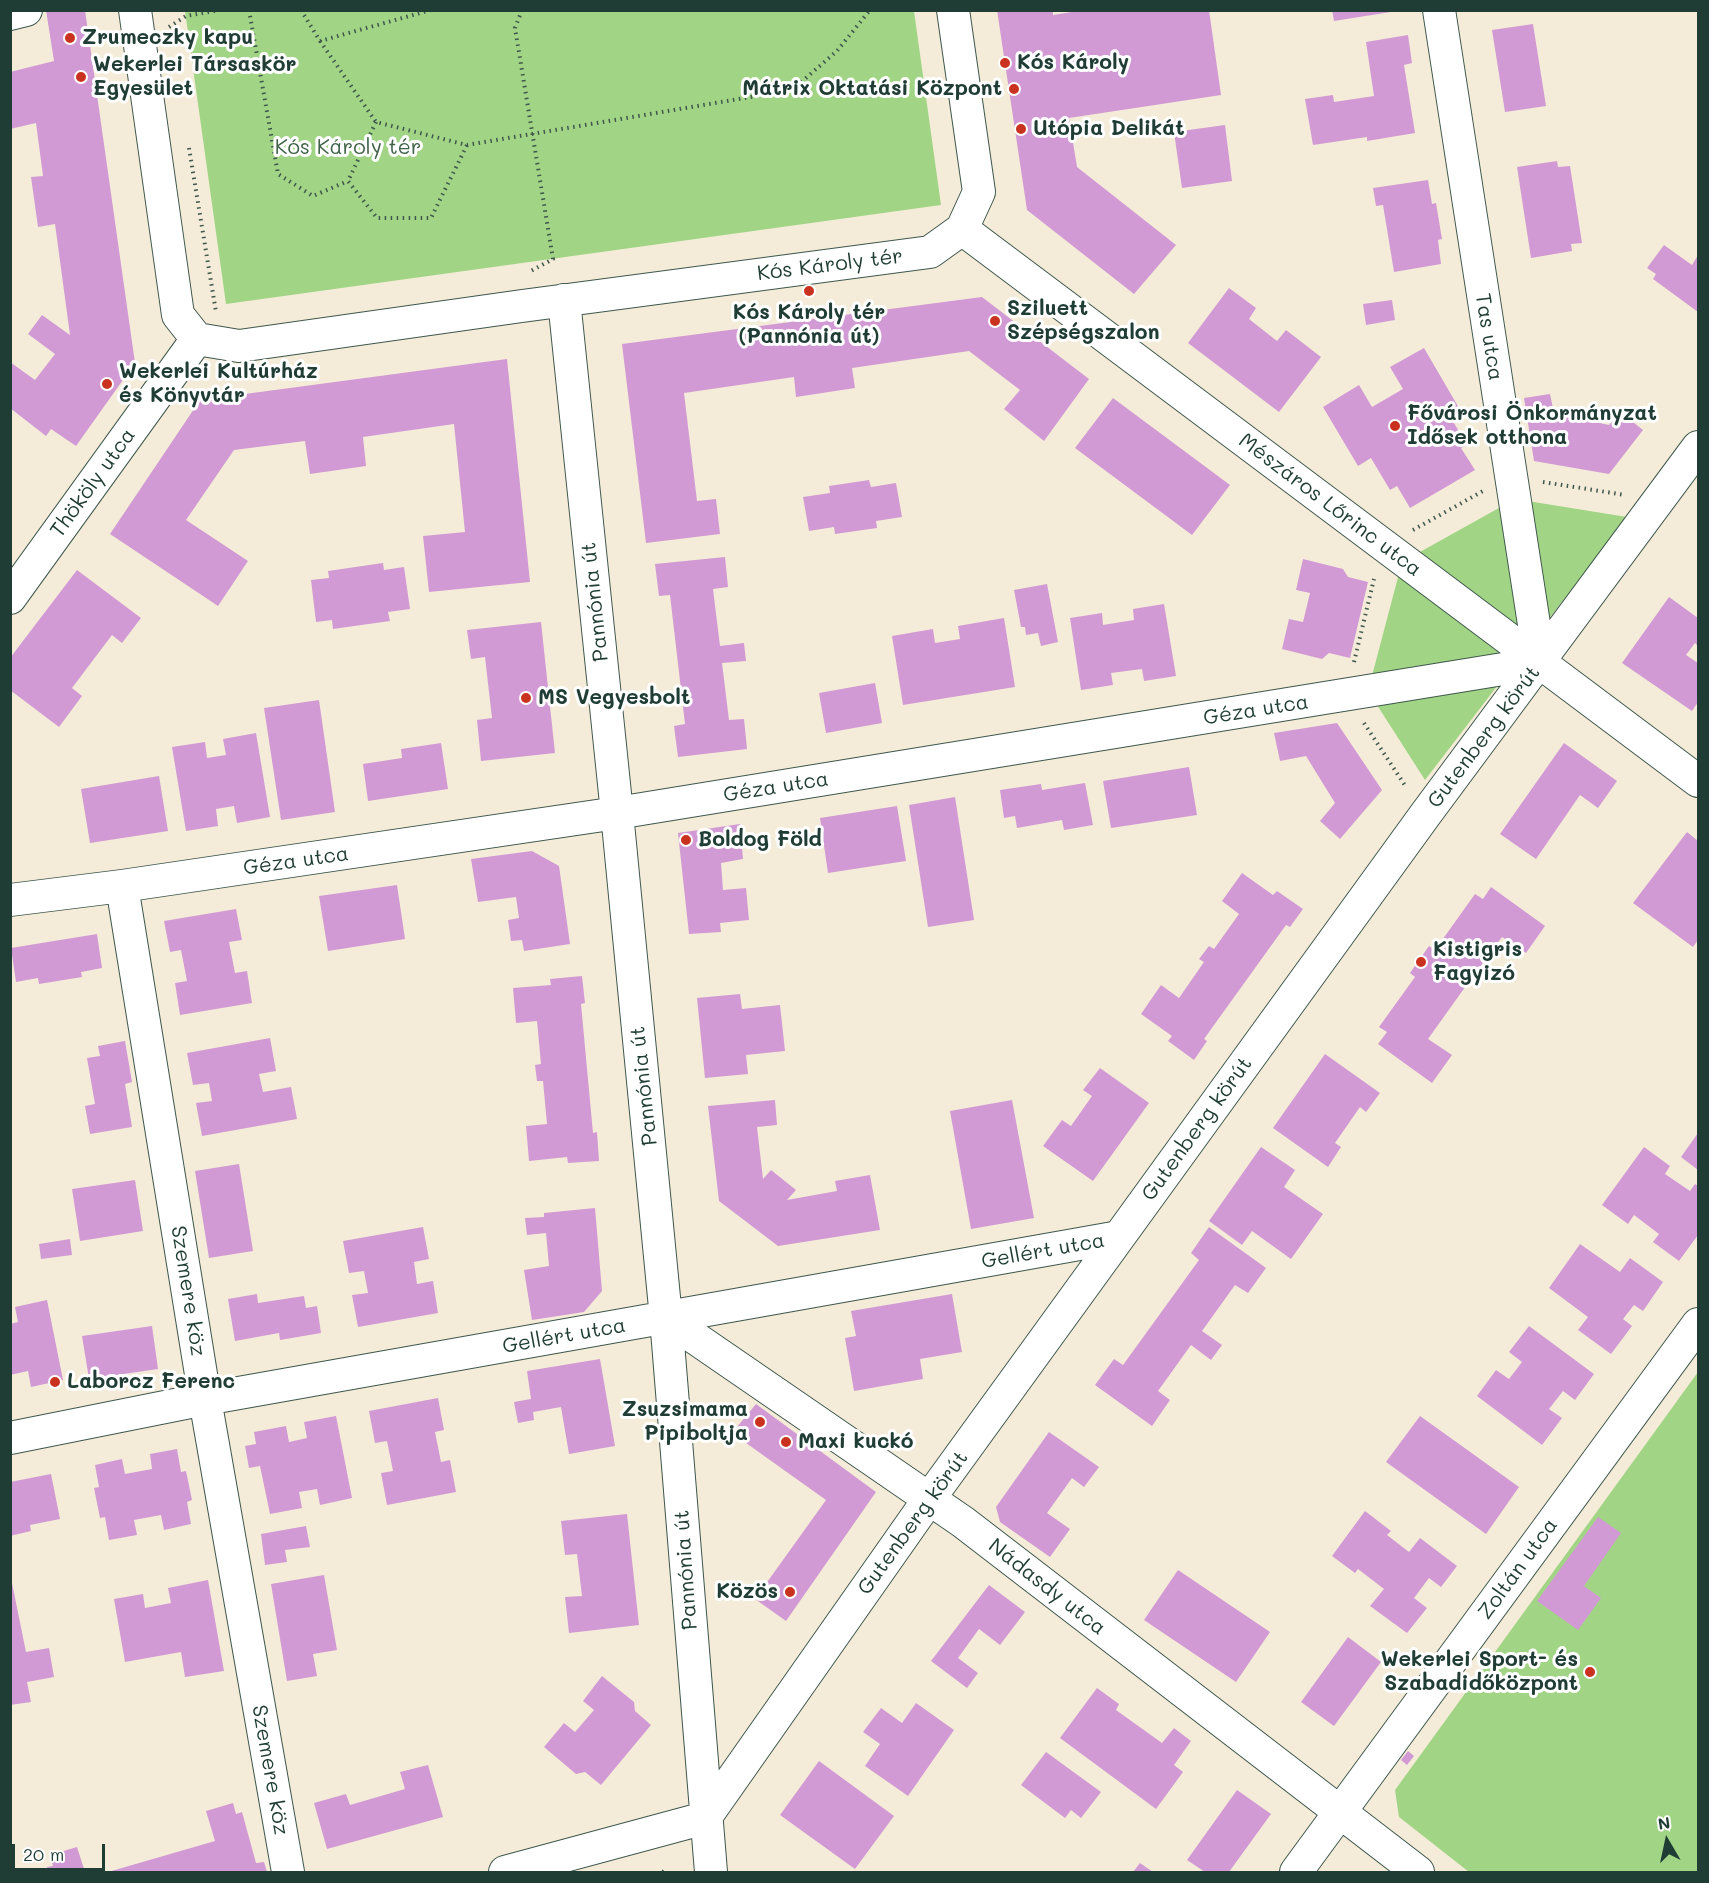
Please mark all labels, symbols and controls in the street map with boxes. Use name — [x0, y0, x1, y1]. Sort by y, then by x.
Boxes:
place label: Zrumeczky kapu — [82, 25, 253, 51]
marker: Zrumeczky kapu — [63, 31, 77, 45]
place label: Kós Károly — [1017, 50, 1129, 76]
place label: Wekerlei Társaskör Egyesület — [93, 52, 296, 102]
marker: Kós Károly — [998, 56, 1012, 70]
marker: Wekerlei Társaskör Egyesület — [74, 70, 88, 84]
place label: Mátrix Oktatási Központ — [742, 76, 1002, 102]
marker: Mátrix Oktatási Központ — [1007, 82, 1021, 96]
place label: Utópia Delikát — [1033, 116, 1185, 142]
marker: Utópia Delikát — [1014, 122, 1028, 136]
park label: Kós Károly tér — [275, 135, 421, 161]
street label: Kós Károly tér — [756, 244, 904, 286]
marker: Kós Károly tér (Pannónia út) — [802, 284, 816, 298]
street label: Tas utca — [1470, 292, 1508, 382]
place label: Sziluett Szépségszalon — [1007, 296, 1160, 346]
place label: Kós Károly tér (Pannónia út) — [733, 300, 885, 350]
marker: Sziluett Szépségszalon — [988, 314, 1002, 328]
place label: Wekerlei Kultúrház és Könyvtár — [119, 359, 318, 409]
marker: Wekerlei Kultúrház és Könyvtár — [100, 377, 114, 391]
place label: Fővárosi Önkormányzat Idősek otthona — [1407, 401, 1657, 451]
marker: Fővárosi Önkormányzat Idősek otthona — [1388, 419, 1402, 433]
street label: Thököly utca — [45, 424, 141, 542]
street label: Mészáros Lőrinc utca — [1234, 428, 1426, 582]
street label: Pannónia út — [576, 541, 614, 663]
street label: Gutenberg körút — [1422, 661, 1546, 813]
place label: MS Vegyesbolt — [538, 685, 690, 711]
street label: Géza utca — [1202, 689, 1310, 731]
marker: MS Vegyesbolt — [519, 691, 533, 705]
street label: Géza utca — [722, 766, 830, 808]
place label: Boldog Föld — [698, 827, 822, 853]
marker: Boldog Föld — [679, 833, 693, 847]
street label: Géza utca — [242, 841, 350, 881]
place label: Kistigris Fagyizó — [1433, 937, 1522, 987]
marker: Kistigris Fagyizó — [1414, 955, 1428, 969]
street label: Pannónia út — [625, 1025, 663, 1147]
street label: Gutenberg körút — [1136, 1052, 1258, 1206]
street label: Szemere köz — [165, 1224, 211, 1358]
street label: Gellért utca — [979, 1228, 1107, 1274]
street label: Gellért utca — [500, 1313, 628, 1359]
place label: Laborcz Ferenc — [67, 1369, 235, 1395]
marker: Laborcz Ferenc — [48, 1375, 62, 1389]
place label: Zsuzsimama Pipiboltja — [622, 1397, 748, 1447]
marker: Zsuzsimama Pipiboltja — [753, 1415, 767, 1429]
place label: Maxi kuckó — [798, 1429, 914, 1455]
marker: Maxi kuckó — [779, 1435, 793, 1449]
street label: Gutenberg körút — [852, 1446, 974, 1600]
street label: Pannónia út — [669, 1509, 703, 1631]
street label: Zoltán utca — [1473, 1514, 1563, 1624]
street label: Nádasdy utca — [983, 1533, 1111, 1641]
place label: Közös — [716, 1579, 778, 1605]
marker: Közös — [783, 1585, 797, 1599]
place label: Wekerlei Sport- és Szabadidőközpont — [1381, 1647, 1578, 1697]
marker: Wekerlei Sport- és Szabadidőközpont — [1583, 1665, 1597, 1679]
street label: Szemere köz — [246, 1703, 294, 1837]
north arrow — [1637, 1811, 1697, 1871]
text: N — [1656, 1811, 1672, 1834]
scale bar — [15, 1832, 108, 1870]
text: 20 m — [23, 1842, 64, 1866]

